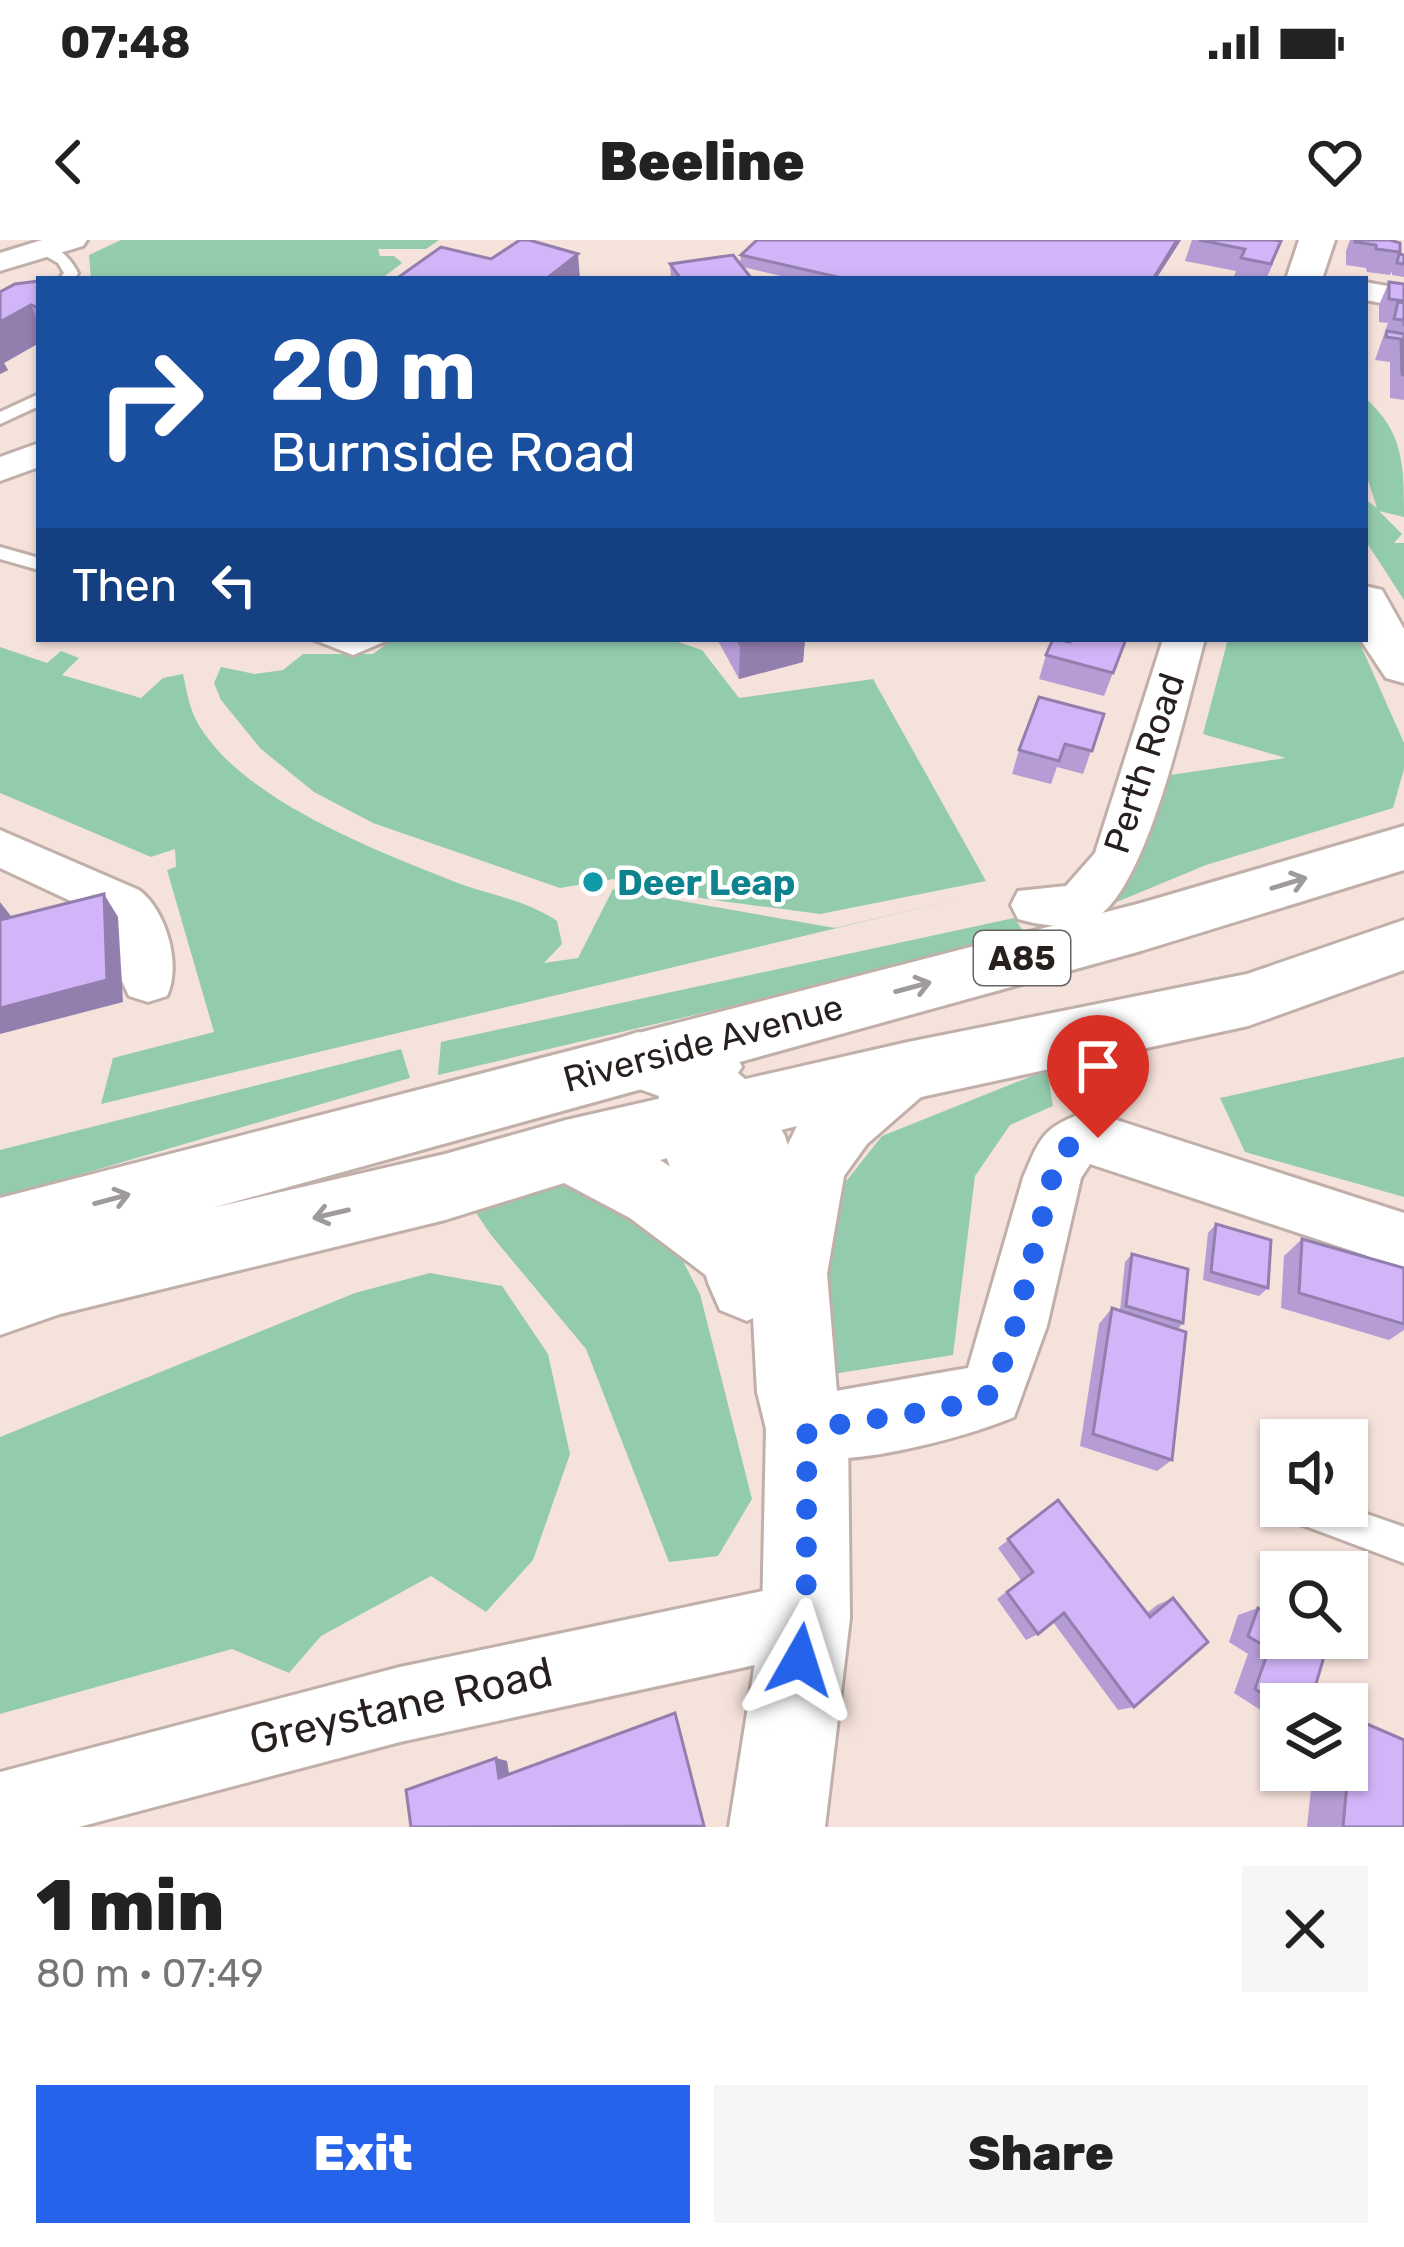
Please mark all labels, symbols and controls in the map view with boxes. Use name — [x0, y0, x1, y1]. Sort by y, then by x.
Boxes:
text: 07:48 — [60, 16, 191, 69]
icon: back — [36, 129, 102, 195]
icon: heart — [1302, 129, 1368, 195]
text: Beeline — [599, 130, 805, 194]
text: 20 m — [270, 320, 477, 420]
icon: right — [72, 324, 228, 480]
text: Burnside Road — [270, 421, 636, 485]
icon: left — [201, 552, 267, 618]
text: Then — [72, 559, 177, 612]
street label: Perth Road — [1095, 668, 1193, 858]
place label: Deer Leap — [617, 861, 796, 904]
marker: Deer Leap — [580, 869, 606, 895]
one-way arrow — [1269, 870, 1307, 892]
road number: A85 — [974, 931, 1070, 985]
one-way arrow — [894, 975, 932, 997]
street label: Riverside Avenue — [558, 985, 848, 1101]
pin — [1047, 1015, 1149, 1138]
icon: arrive — [1065, 1033, 1131, 1099]
one-way arrow — [93, 1187, 131, 1209]
one-way arrow — [313, 1204, 351, 1226]
map controls — [1260, 1419, 1368, 1791]
button: sound — [1260, 1419, 1368, 1527]
button: search — [1260, 1551, 1368, 1659]
position arrow — [737, 1597, 863, 1723]
street label: Greystane Road — [245, 1647, 557, 1765]
button: layers — [1260, 1683, 1368, 1791]
text: 1 min — [36, 1863, 224, 1948]
button: close — [1242, 1866, 1368, 1992]
text: 80 m · 07:49 — [36, 1951, 264, 1997]
button: Exit — [36, 2085, 690, 2223]
button: Share — [714, 2085, 1368, 2223]

